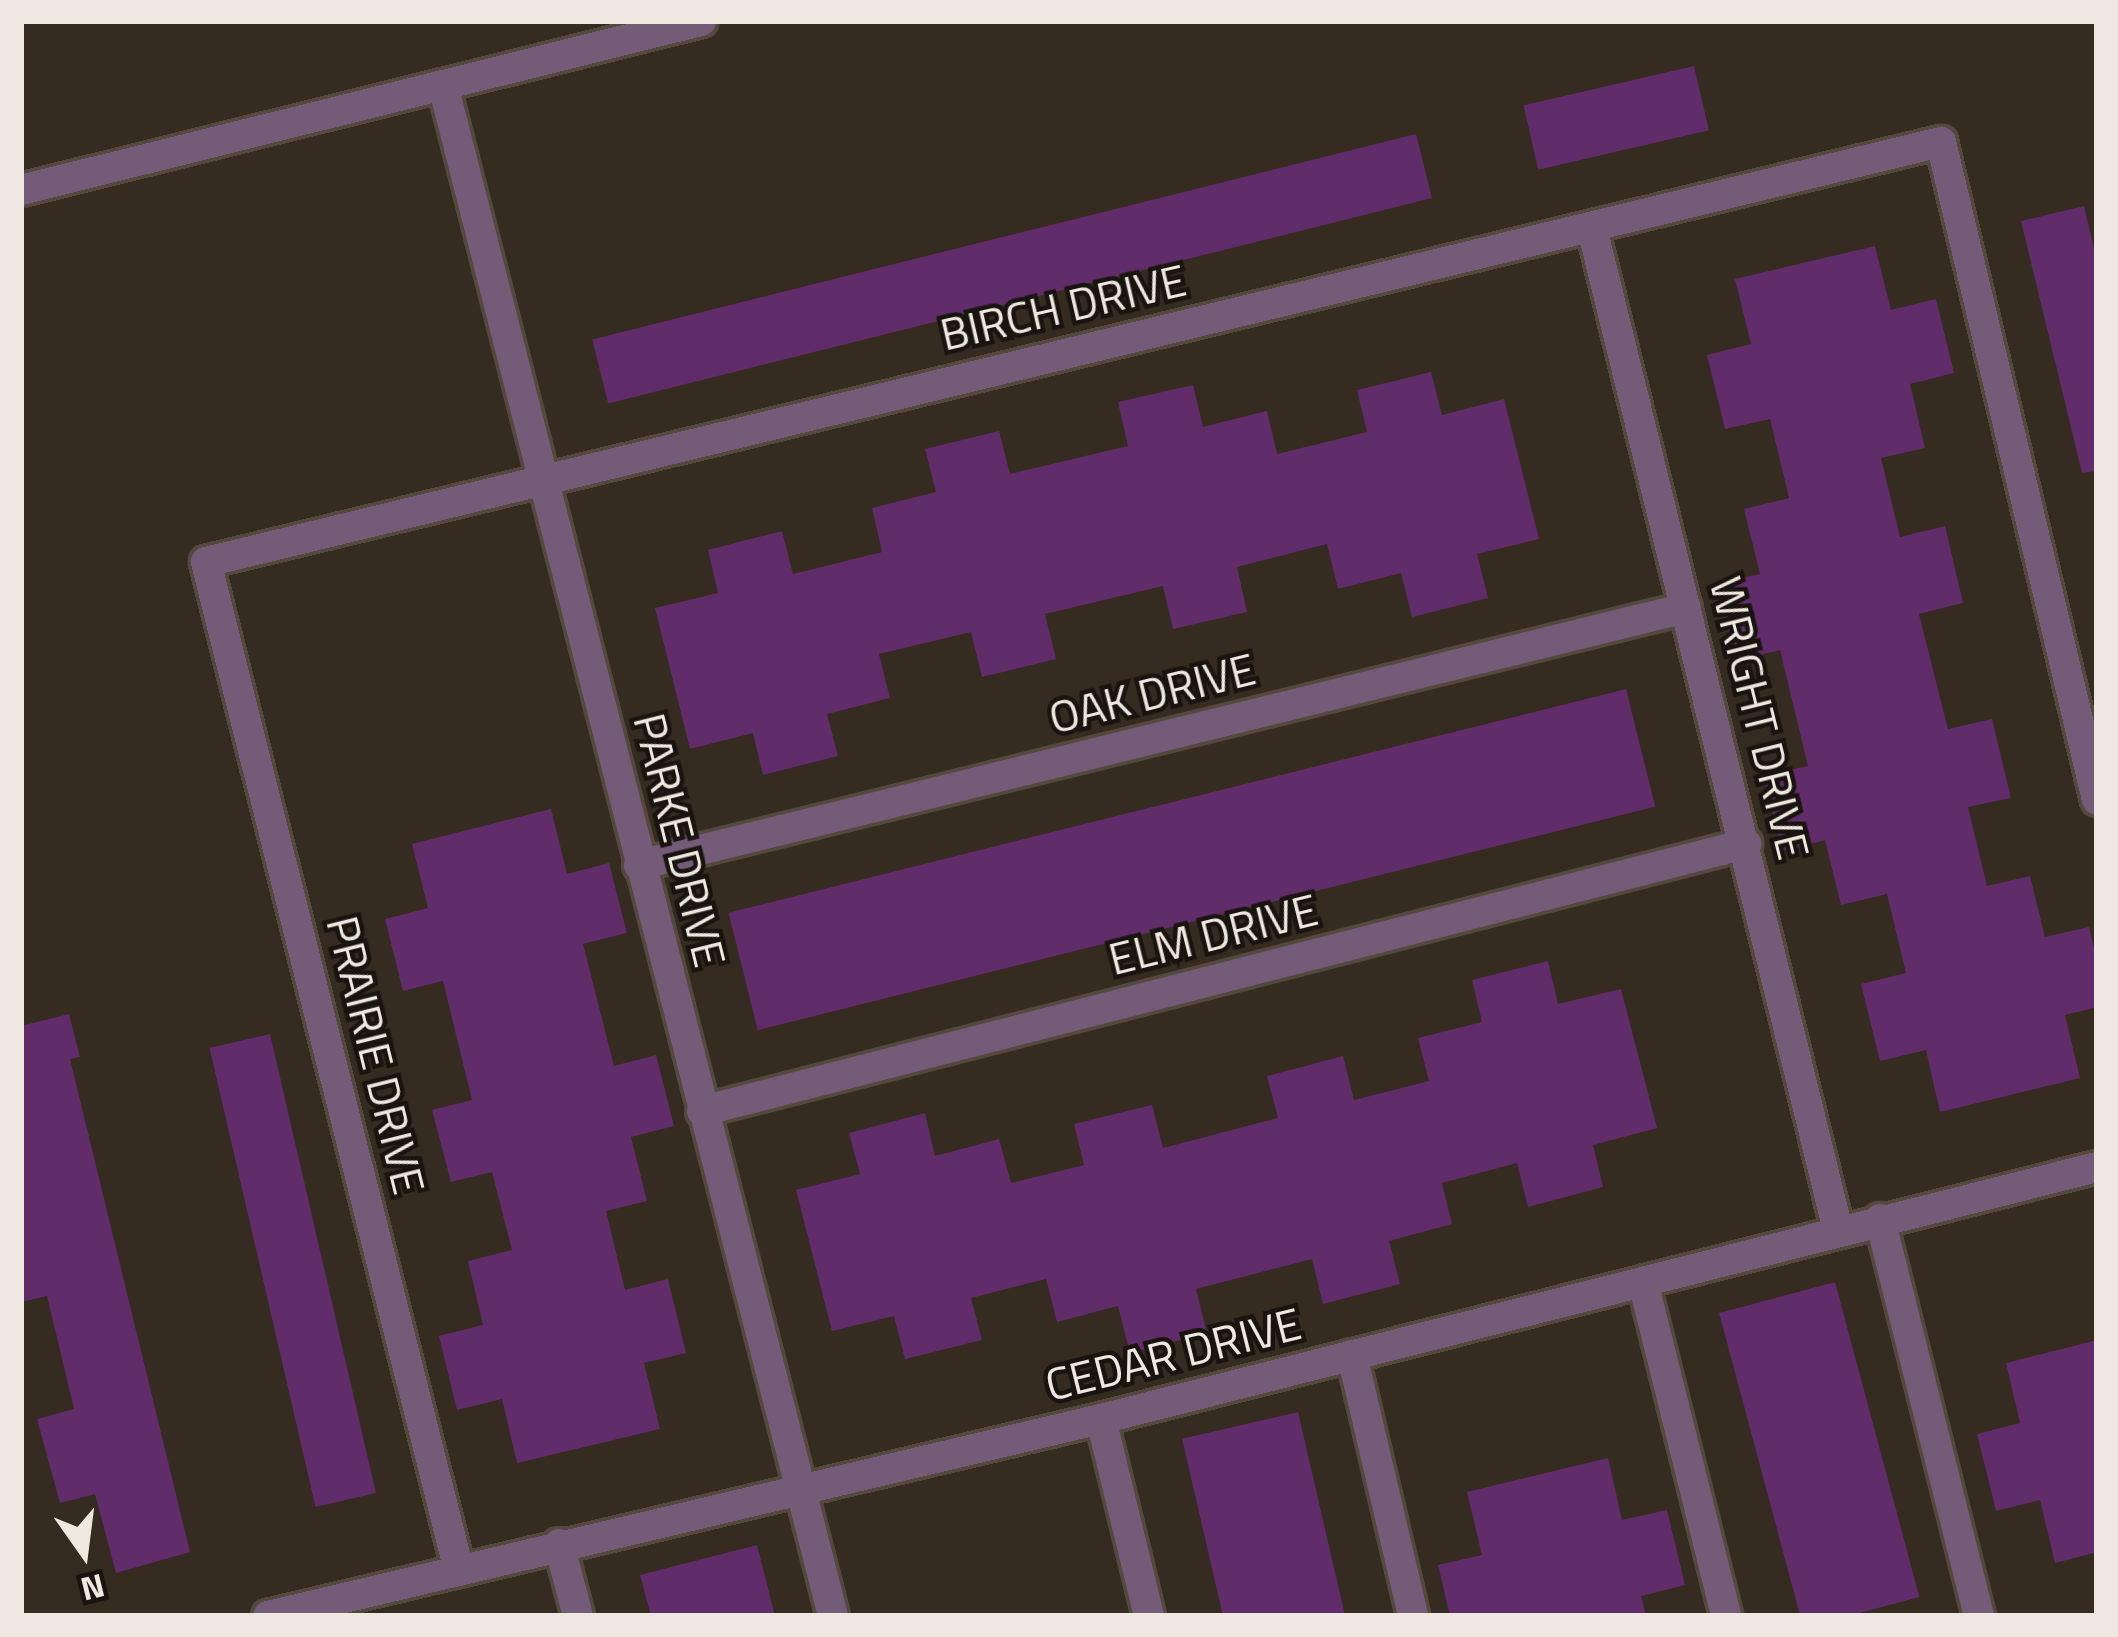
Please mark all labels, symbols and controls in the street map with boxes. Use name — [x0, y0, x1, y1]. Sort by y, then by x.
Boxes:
street label: BIRCH DRIVE — [935, 253, 1191, 361]
street label: WRIGHT DRIVE — [1699, 571, 1821, 865]
street label: OAK DRIVE — [1043, 641, 1261, 745]
street label: PARKE DRIVE — [622, 708, 738, 972]
street label: ELM DRIVE — [1103, 882, 1323, 986]
street label: PRAIRIE DRIVE — [315, 910, 437, 1200]
street label: CEDAR DRIVE — [1040, 1296, 1306, 1412]
north arrow — [24, 1493, 144, 1613]
text: N — [76, 1561, 110, 1615]

